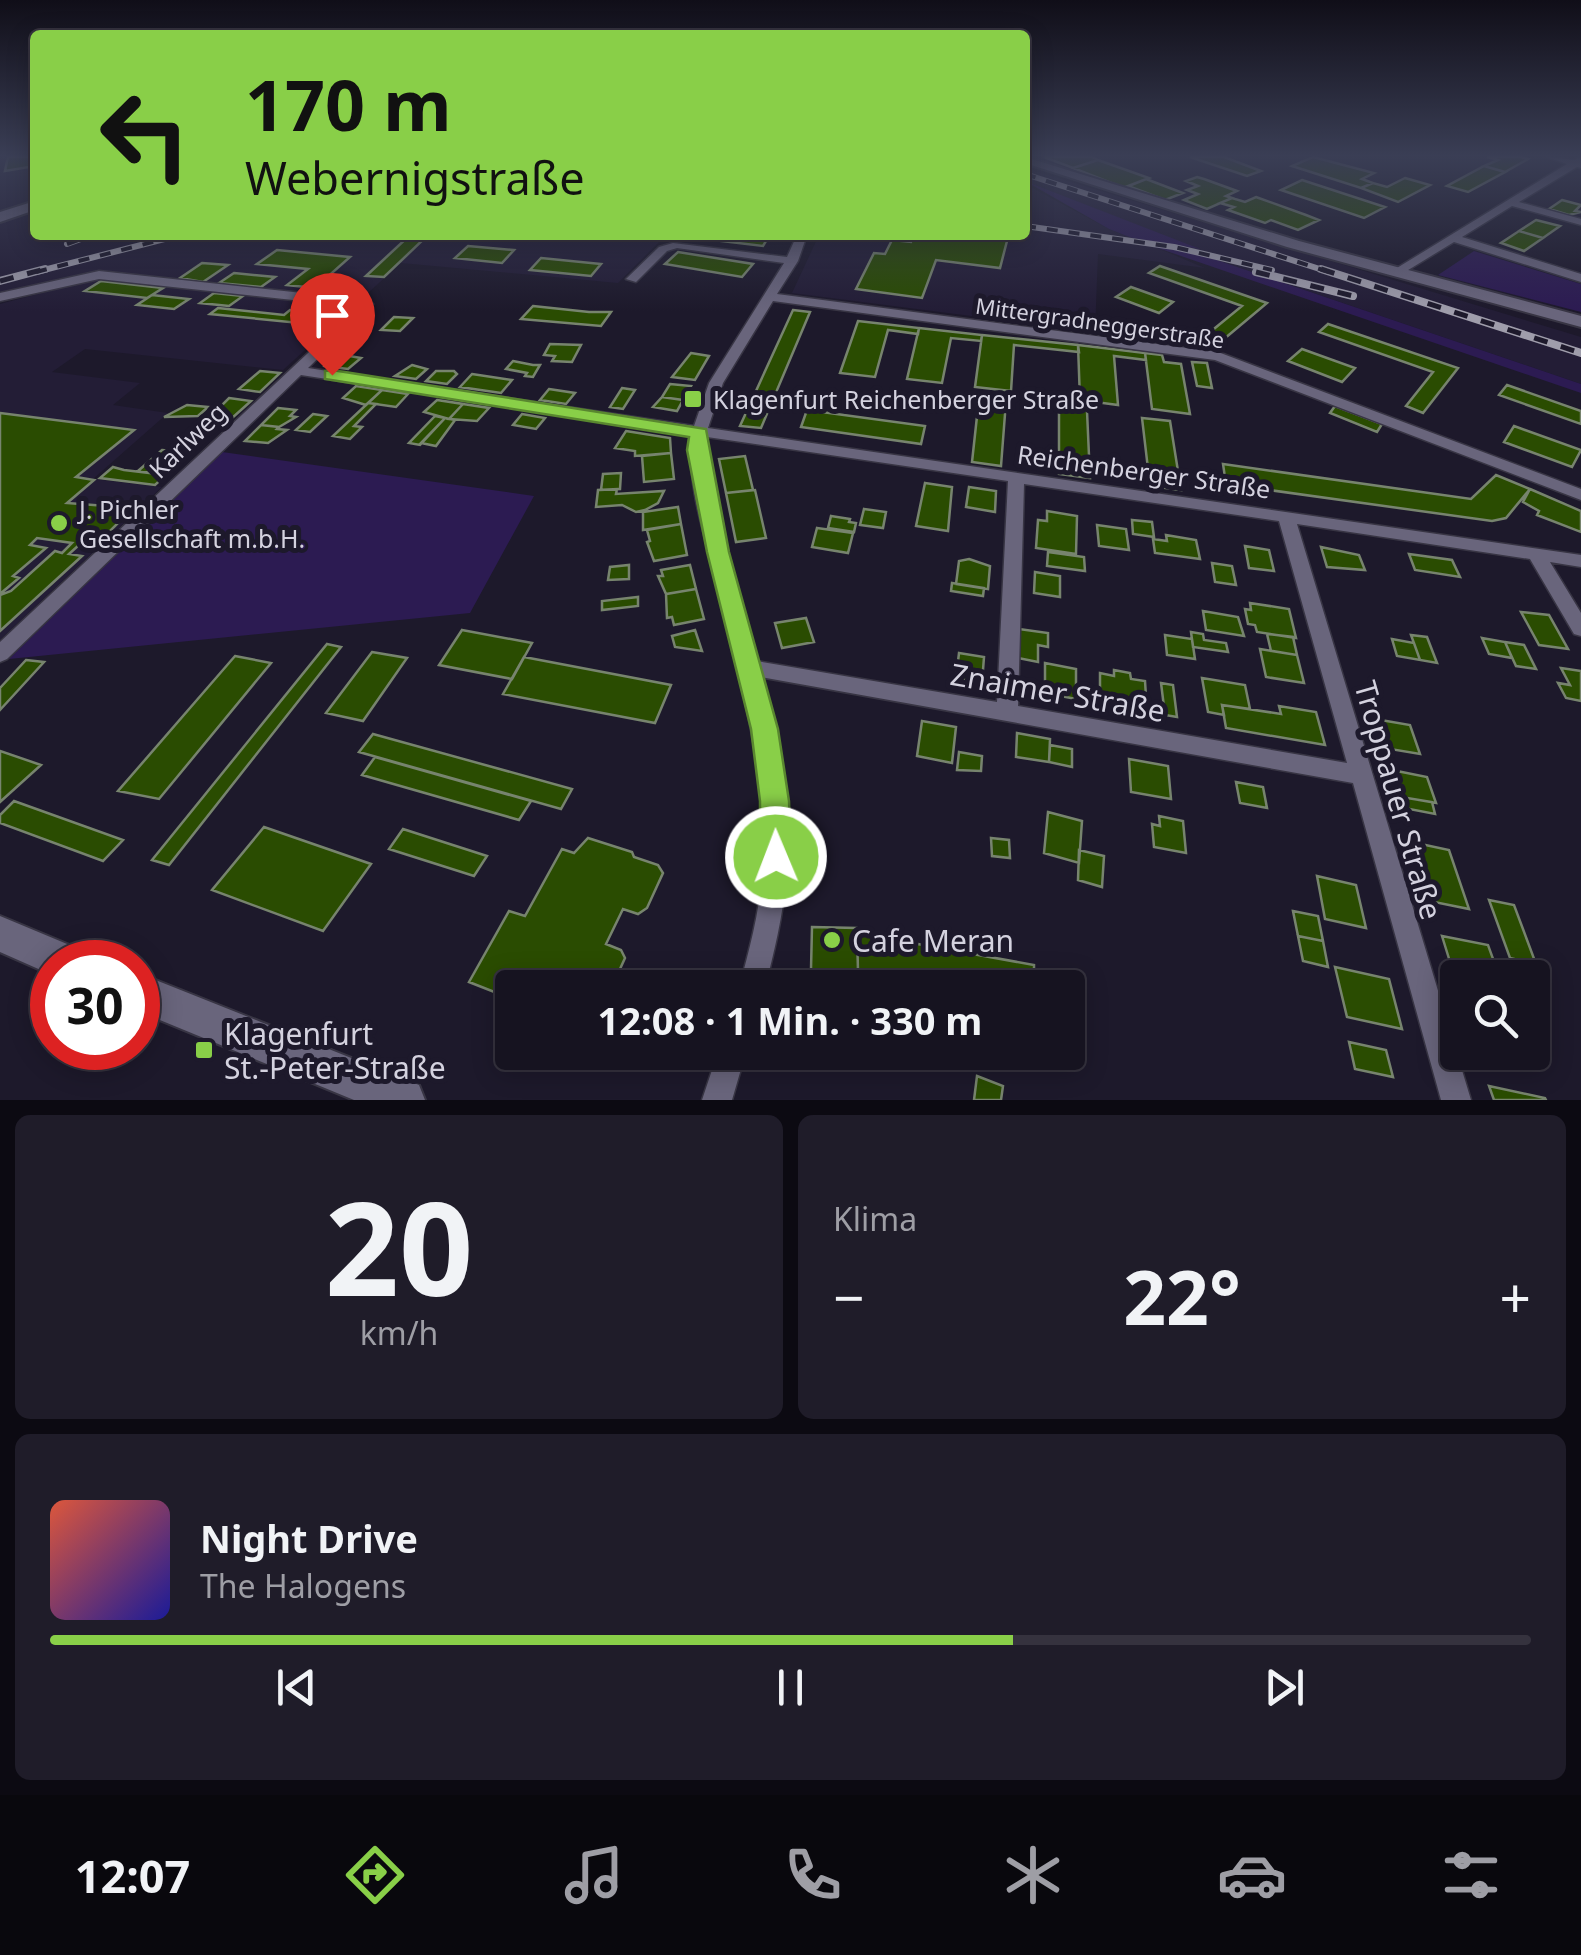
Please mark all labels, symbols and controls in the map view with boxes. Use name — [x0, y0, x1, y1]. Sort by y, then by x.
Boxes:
text: 170 m — [245, 56, 452, 152]
icon: left — [80, 70, 210, 200]
text: Webernigstraße — [245, 147, 585, 208]
pin — [290, 273, 375, 376]
icon: arrive — [305, 288, 360, 343]
street label: Mittergradneggerstraße — [974, 290, 1226, 354]
place label: Klagenfurt Reichenberger Straße — [713, 382, 1099, 416]
marker: Klagenfurt Reichenberger Straße — [682, 388, 704, 410]
street label: Karlweg — [141, 395, 233, 485]
street label: Reichenberger Straße — [1015, 436, 1273, 506]
place label: J. Pichler Gesellschaft m.b.H. — [77, 492, 305, 555]
marker: J. Pichler Gesellschaft m.b.H. — [48, 512, 70, 534]
street label: Znaimer Straße — [947, 653, 1169, 731]
street label: Troppauer Straße — [1345, 676, 1453, 924]
position arrow — [724, 805, 828, 909]
place label: Cafe Meran — [852, 920, 1014, 961]
marker: Cafe Meran — [821, 929, 843, 951]
speed limit sign: 30 — [30, 940, 160, 1070]
map controls — [1440, 960, 1550, 1070]
button: search — [1440, 960, 1550, 1070]
text: 12:08 · 1 Min. · 330 m — [598, 994, 982, 1046]
place label: Klagenfurt St.-Peter-Straße — [224, 1013, 446, 1088]
marker: Klagenfurt St.-Peter-Straße — [193, 1039, 215, 1061]
text: 20 — [325, 1157, 473, 1334]
text: Klima — [833, 1197, 917, 1240]
text: 22° — [1123, 1245, 1241, 1347]
text: − — [833, 1259, 864, 1334]
text: + — [1500, 1259, 1531, 1334]
text: km/h — [360, 1311, 438, 1354]
text: Night Drive — [200, 1512, 418, 1564]
text: The Halogens — [200, 1564, 406, 1607]
icon: previous — [269, 1660, 324, 1715]
icon: pause — [763, 1660, 818, 1715]
icon: next — [1257, 1660, 1312, 1715]
icon: directions — [340, 1840, 410, 1910]
icon: music — [559, 1840, 629, 1910]
icon: phone — [778, 1840, 848, 1910]
icon: climate — [998, 1840, 1068, 1910]
icon: car — [1217, 1840, 1287, 1910]
icon: filters — [1436, 1840, 1506, 1910]
text: 12:07 — [75, 1845, 190, 1906]

